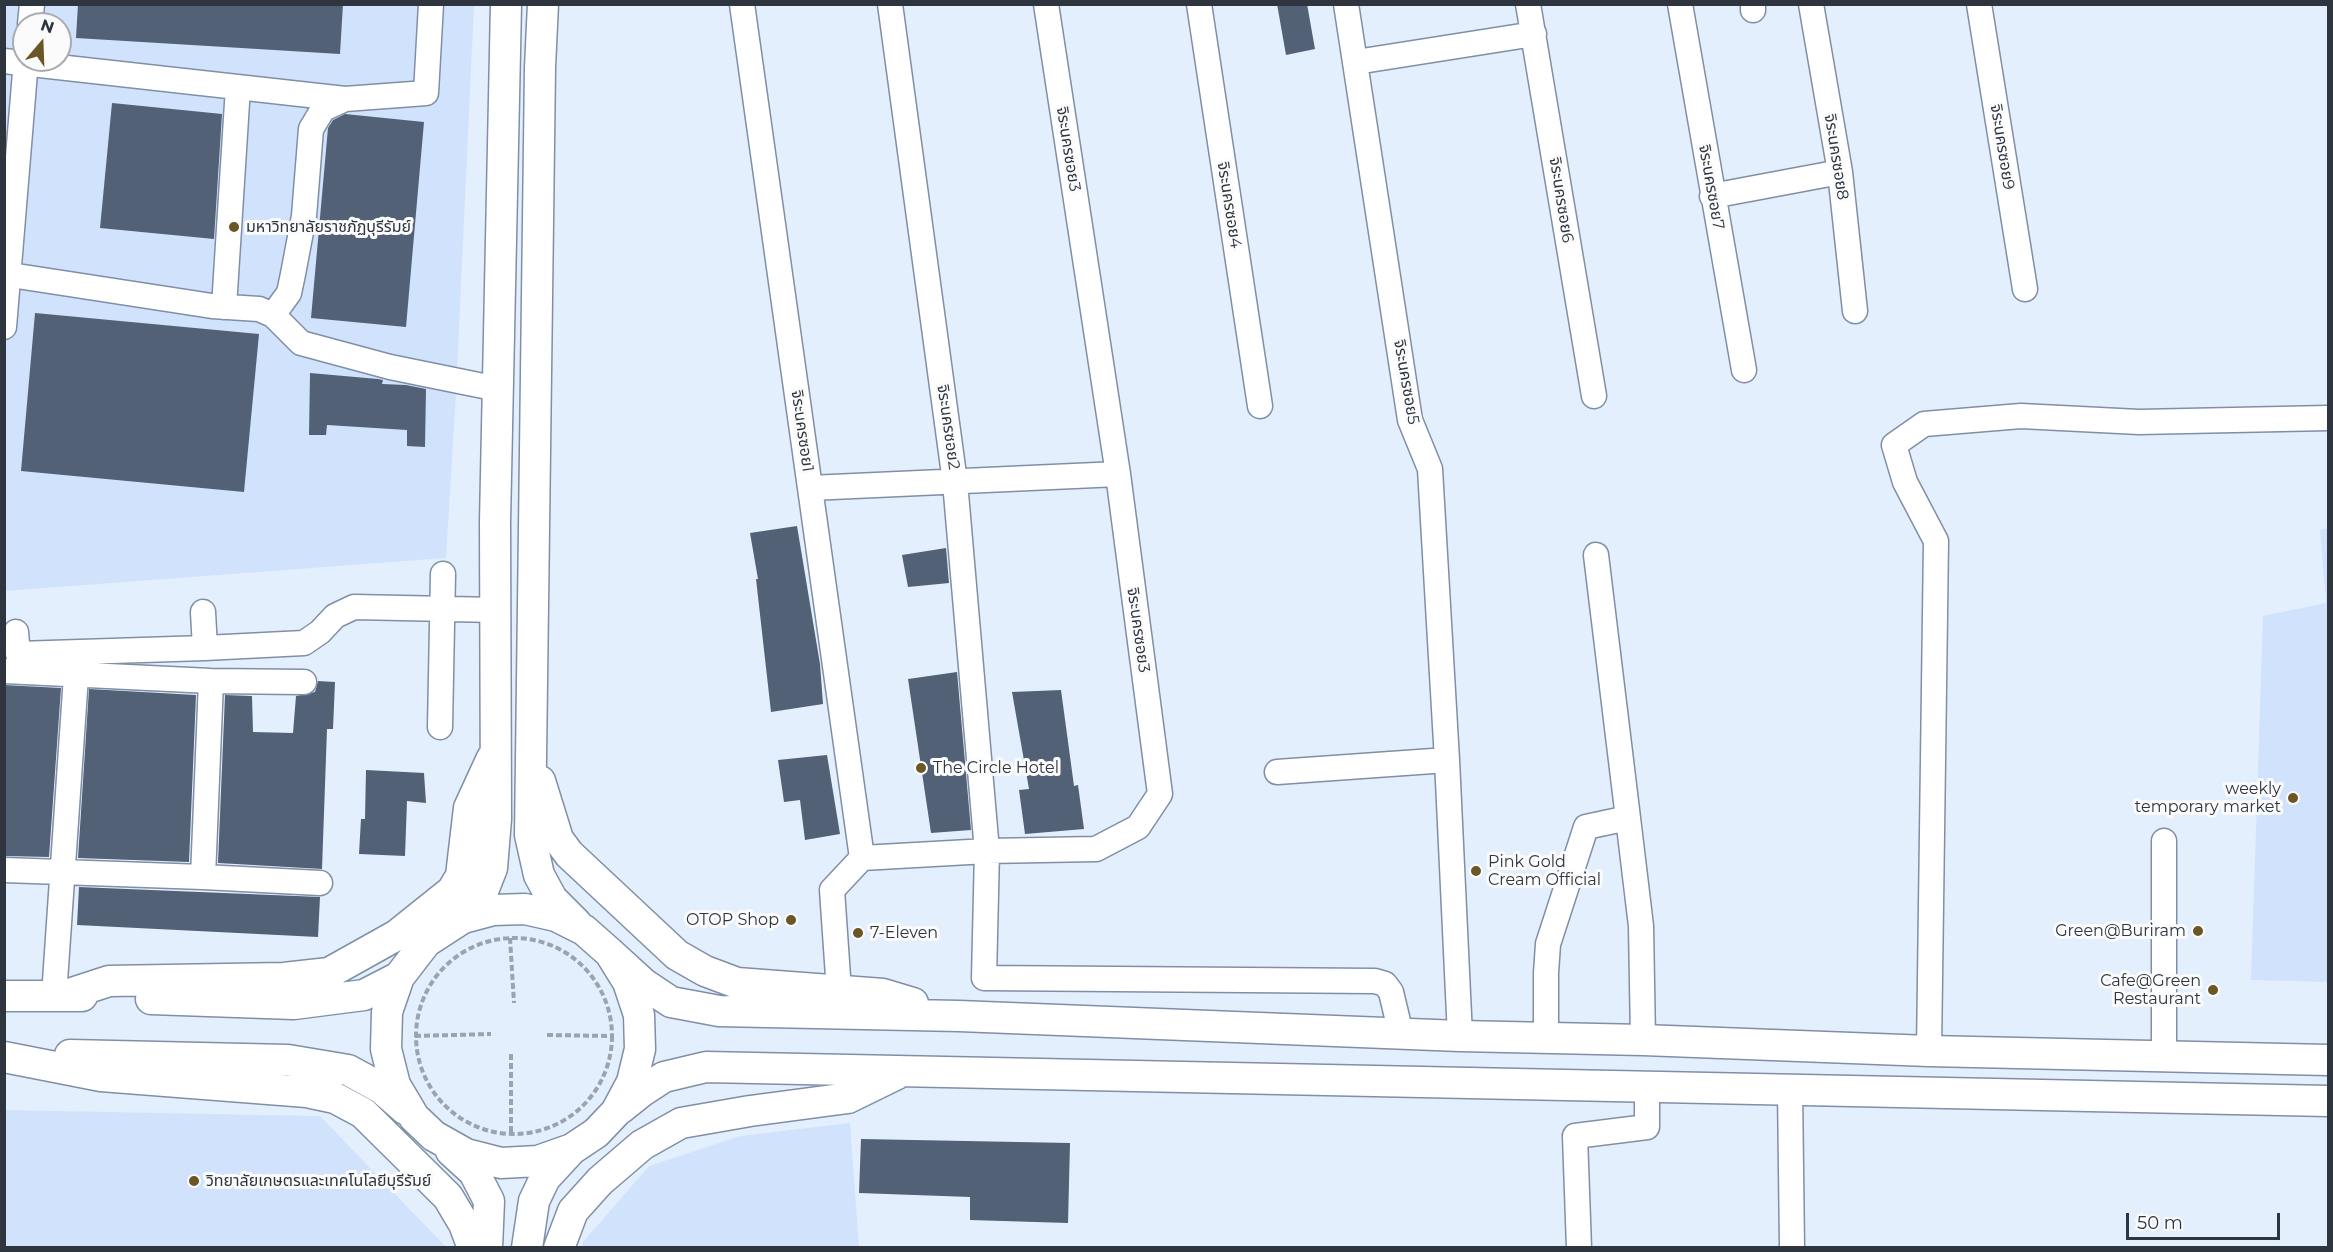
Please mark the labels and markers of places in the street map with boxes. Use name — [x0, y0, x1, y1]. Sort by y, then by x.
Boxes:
place label: มหาวิทยาลัยราชภัฏบุรีรัมย์ — [246, 217, 411, 237]
marker: มหาวิทยาลัยราชภัฏบุรีรัมย์ — [227, 220, 241, 234]
place label: The Circle Hotel — [933, 758, 1059, 778]
marker: The Circle Hotel — [914, 761, 928, 775]
place label: weekly temporary market — [2135, 779, 2281, 817]
marker: weekly temporary market — [2286, 791, 2300, 805]
place label: Pink Gold Cream Official — [1488, 852, 1601, 890]
marker: Pink Gold Cream Official — [1469, 864, 1483, 878]
place label: OTOP Shop — [686, 910, 779, 930]
marker: OTOP Shop — [784, 913, 798, 927]
place label: Green@Buriram — [2055, 921, 2186, 941]
place label: 7-Eleven — [870, 923, 938, 943]
marker: Green@Buriram — [2191, 924, 2205, 938]
marker: 7-Eleven — [851, 926, 865, 940]
place label: Cafe@Green Restaurant — [2100, 971, 2201, 1009]
marker: Cafe@Green Restaurant — [2206, 983, 2220, 997]
place label: วิทยาลัยเกษตรและเทคโนโลยีบุรีรัมย์ — [206, 1171, 431, 1191]
marker: วิทยาลัยเกษตรและเทคโนโลยีบุรีรัมย์ — [187, 1174, 201, 1188]

